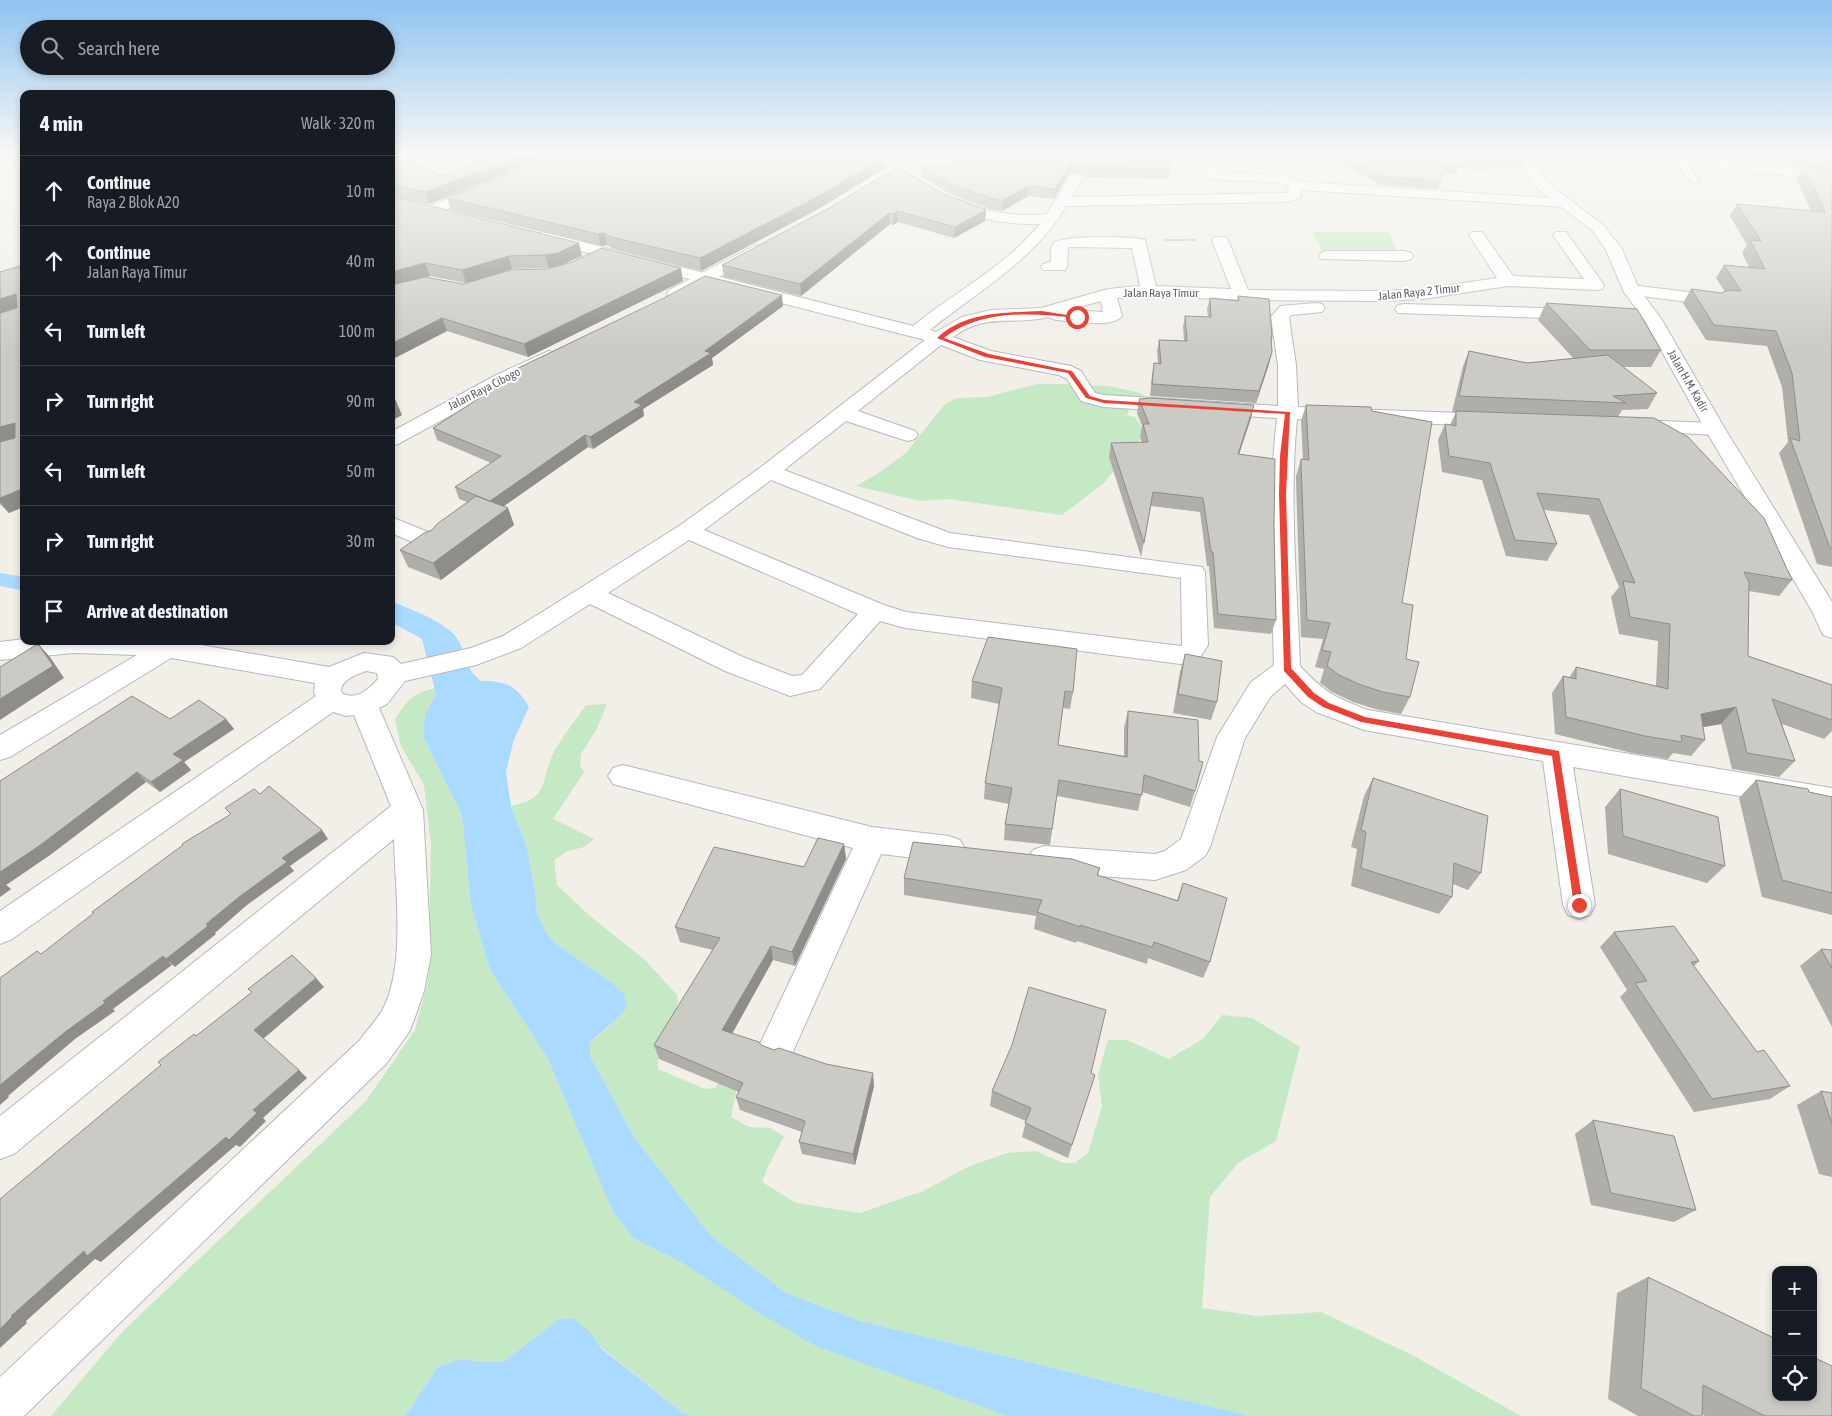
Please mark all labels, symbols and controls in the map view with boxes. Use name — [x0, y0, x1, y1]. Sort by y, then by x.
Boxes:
search box — [20, 20, 395, 75]
icon: search — [38, 34, 66, 62]
text: Search here — [78, 37, 160, 59]
text: 4 min — [40, 111, 83, 135]
text: Walk · 320 m — [301, 114, 375, 132]
text: Continue — [87, 171, 151, 193]
icon: ahead — [40, 177, 68, 205]
text: 10 m — [346, 182, 375, 200]
text: Raya 2 Blok A20 — [87, 193, 180, 211]
text: Continue — [87, 241, 151, 263]
icon: ahead — [40, 247, 68, 275]
text: 40 m — [346, 252, 375, 270]
text: Jalan Raya Timur — [87, 263, 187, 281]
street label: Jalan Raya 2 Timur — [1377, 281, 1461, 303]
street label: Jalan Raya Timur — [1123, 286, 1199, 300]
route start — [1066, 306, 1089, 329]
icon: left — [40, 317, 68, 345]
text: Turn left — [87, 320, 145, 342]
text: 100 m — [339, 322, 375, 340]
street label: Jalan H.M. Kadir — [1664, 347, 1712, 415]
street label: Jalan Raya Cibogo — [445, 365, 523, 413]
icon: right — [40, 387, 68, 415]
text: Turn right — [87, 390, 154, 412]
text: 90 m — [346, 392, 375, 410]
icon: left — [40, 457, 68, 485]
text: Turn left — [87, 460, 145, 482]
text: 50 m — [346, 462, 375, 480]
icon: right — [40, 527, 68, 555]
text: Turn right — [87, 530, 154, 552]
text: 30 m — [346, 532, 375, 550]
icon: arrive — [40, 597, 68, 625]
text: Arrive at destination — [87, 600, 228, 622]
route end — [1568, 894, 1591, 917]
map controls — [1772, 1266, 1817, 1401]
button: + — [1772, 1266, 1817, 1311]
button: − — [1772, 1311, 1817, 1356]
button: locate — [1772, 1356, 1817, 1401]

